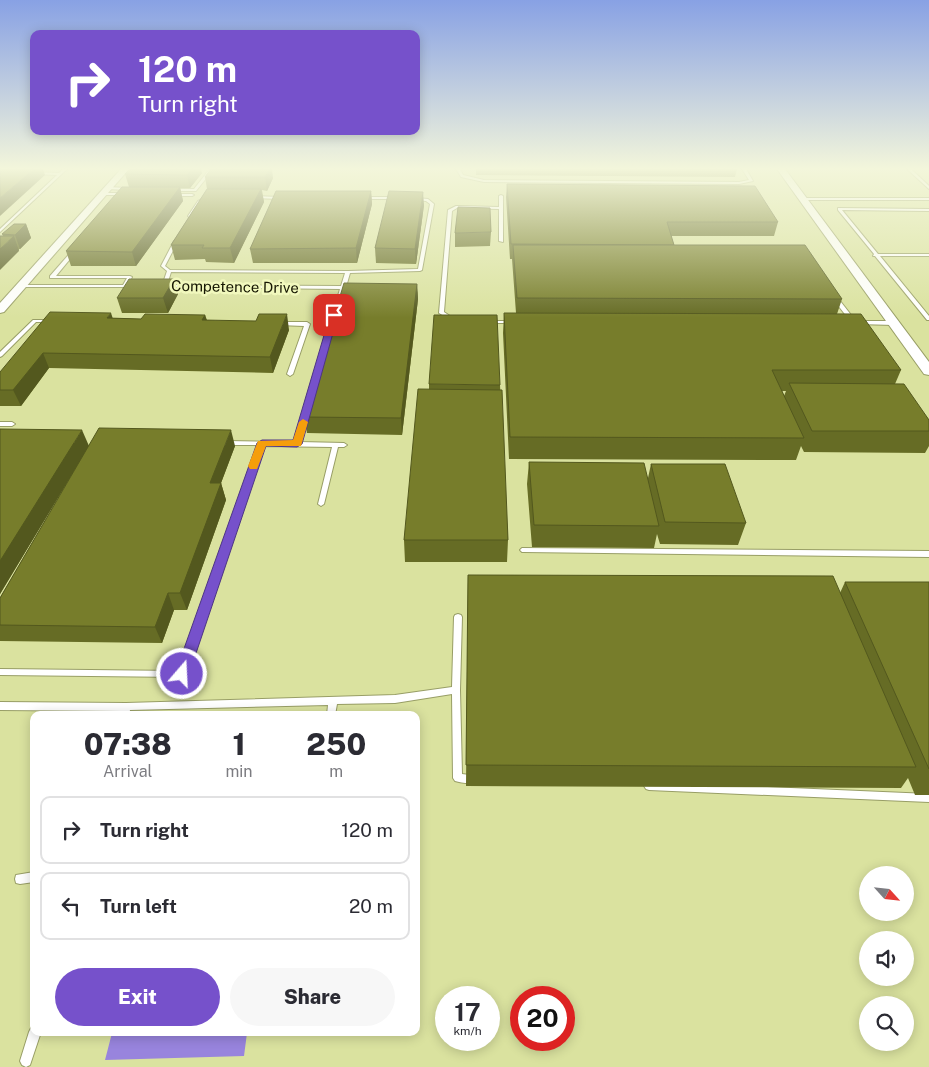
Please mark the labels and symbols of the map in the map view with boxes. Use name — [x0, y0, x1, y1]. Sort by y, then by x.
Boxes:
street label: Competence Drive — [171, 277, 299, 296]
pin — [313, 294, 355, 336]
position arrow — [155, 647, 207, 699]
north arrow — [859, 866, 914, 921]
speed limit sign: 20 — [510, 986, 575, 1051]

